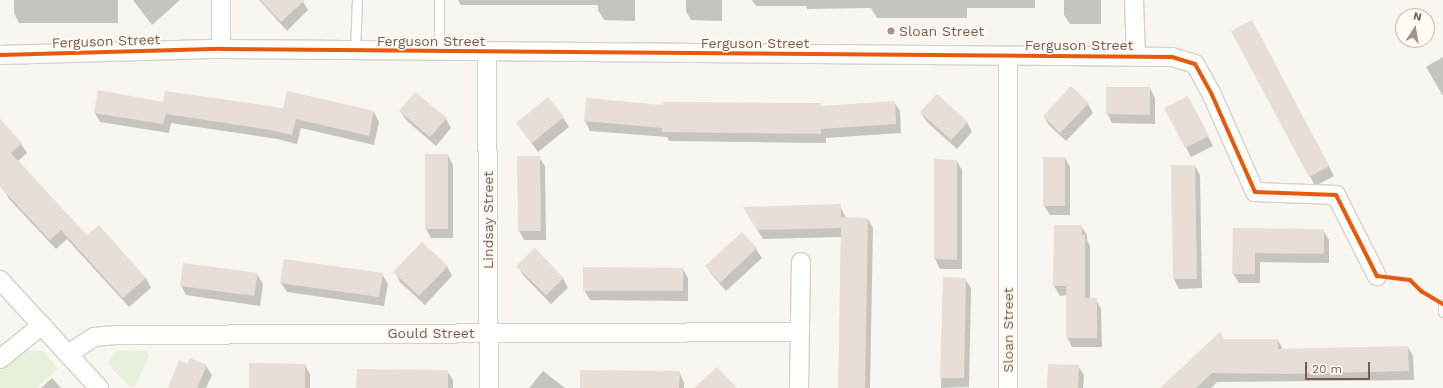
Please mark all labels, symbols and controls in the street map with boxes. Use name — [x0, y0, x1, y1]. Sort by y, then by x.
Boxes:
north arrow — [1395, 8, 1435, 48]
text: N — [1412, 10, 1423, 24]
place label: Sloan Street — [899, 23, 984, 39]
marker: Sloan Street — [886, 26, 896, 36]
street label: Ferguson Street — [51, 31, 161, 51]
street label: Ferguson Street — [377, 33, 485, 49]
street label: Ferguson Street — [701, 35, 809, 51]
street label: Ferguson Street — [1025, 37, 1133, 53]
street label: Lindsay Street — [480, 171, 496, 269]
street label: Sloan Street — [1000, 287, 1016, 373]
street label: Gould Street — [387, 325, 475, 341]
scale bar — [1307, 354, 1372, 380]
text: 20 m — [1312, 362, 1342, 376]

